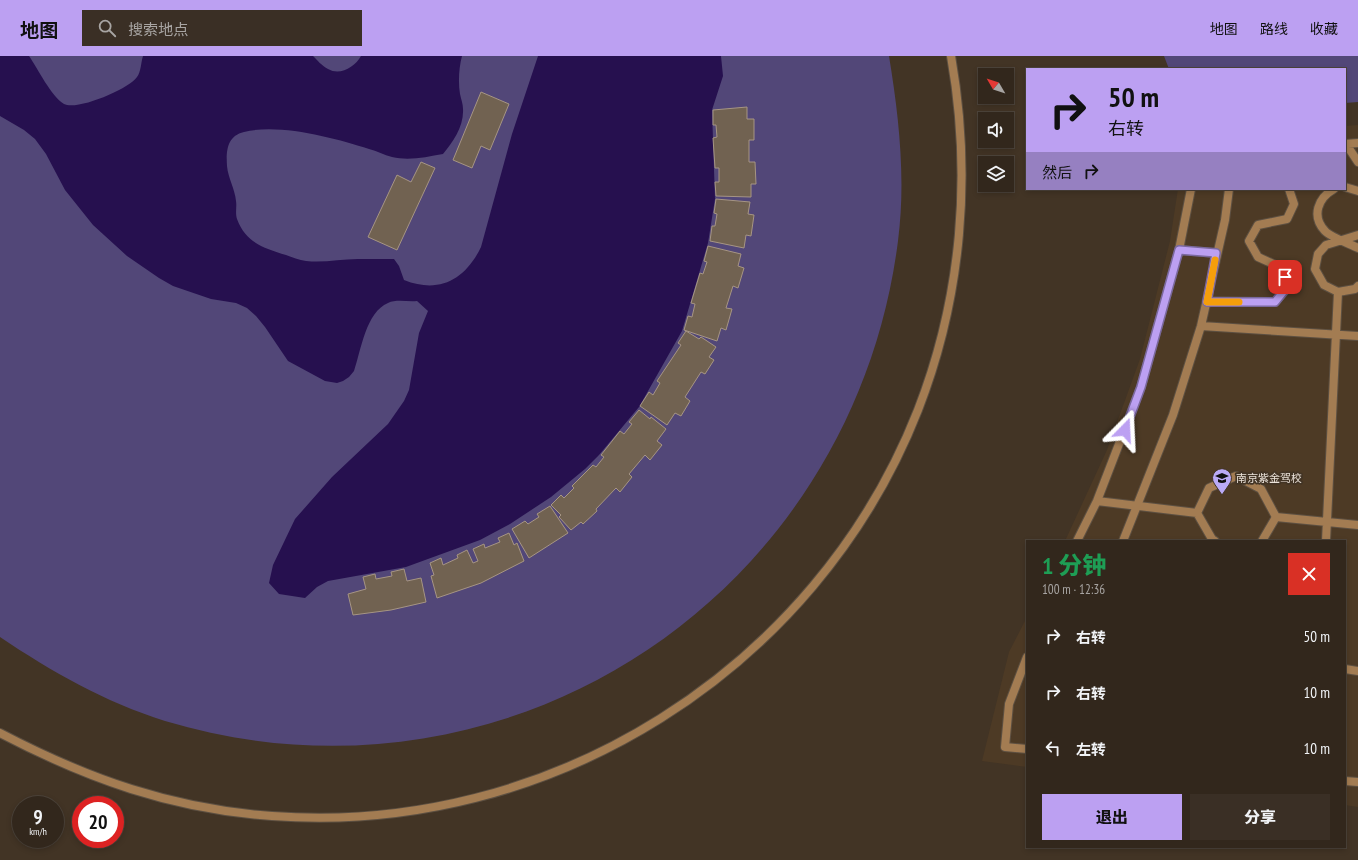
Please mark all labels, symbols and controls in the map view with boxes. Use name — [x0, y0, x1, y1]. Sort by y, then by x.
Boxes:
search box — [82, 10, 362, 46]
icon: search — [96, 17, 118, 39]
text: 地图 — [20, 18, 58, 42]
text: 搜索地点 — [128, 20, 188, 39]
text: 地图 — [1210, 20, 1238, 38]
text: 路线 — [1260, 20, 1288, 38]
text: 收藏 — [1310, 20, 1338, 38]
north arrow — [978, 68, 1014, 104]
map controls — [978, 68, 1014, 192]
text: 50 m — [1108, 78, 1159, 115]
icon: right — [1042, 84, 1094, 136]
button: sound — [978, 112, 1014, 148]
text: 右转 — [1108, 117, 1144, 140]
button: layers — [978, 156, 1014, 192]
icon: right — [1080, 160, 1102, 182]
text: 然后 — [1042, 163, 1072, 182]
pin — [1268, 260, 1302, 294]
icon: arrive — [1274, 266, 1296, 288]
position arrow — [1104, 409, 1146, 451]
school or university icon: 南京紫金驾校 — [1211, 467, 1233, 495]
place label: 南京紫金驾校 — [1236, 471, 1302, 485]
text: 1 分钟 — [1042, 550, 1106, 581]
button: close — [1288, 553, 1330, 595]
text: 100 m · 12:36 — [1042, 581, 1105, 598]
icon: right — [1042, 625, 1064, 647]
text: 50 m — [1304, 627, 1330, 646]
text: 右转 — [1076, 628, 1106, 647]
icon: right — [1042, 681, 1064, 703]
text: 10 m — [1304, 683, 1330, 702]
text: 右转 — [1076, 684, 1106, 703]
icon: left — [1042, 737, 1064, 759]
text: 10 m — [1304, 739, 1330, 758]
text: 左转 — [1076, 740, 1106, 759]
button: 退出 — [1042, 794, 1182, 840]
button: 分享 — [1190, 794, 1330, 840]
speed limit sign: 20 — [72, 796, 124, 848]
text: 9 — [33, 804, 43, 830]
text: km/h — [29, 825, 47, 838]

